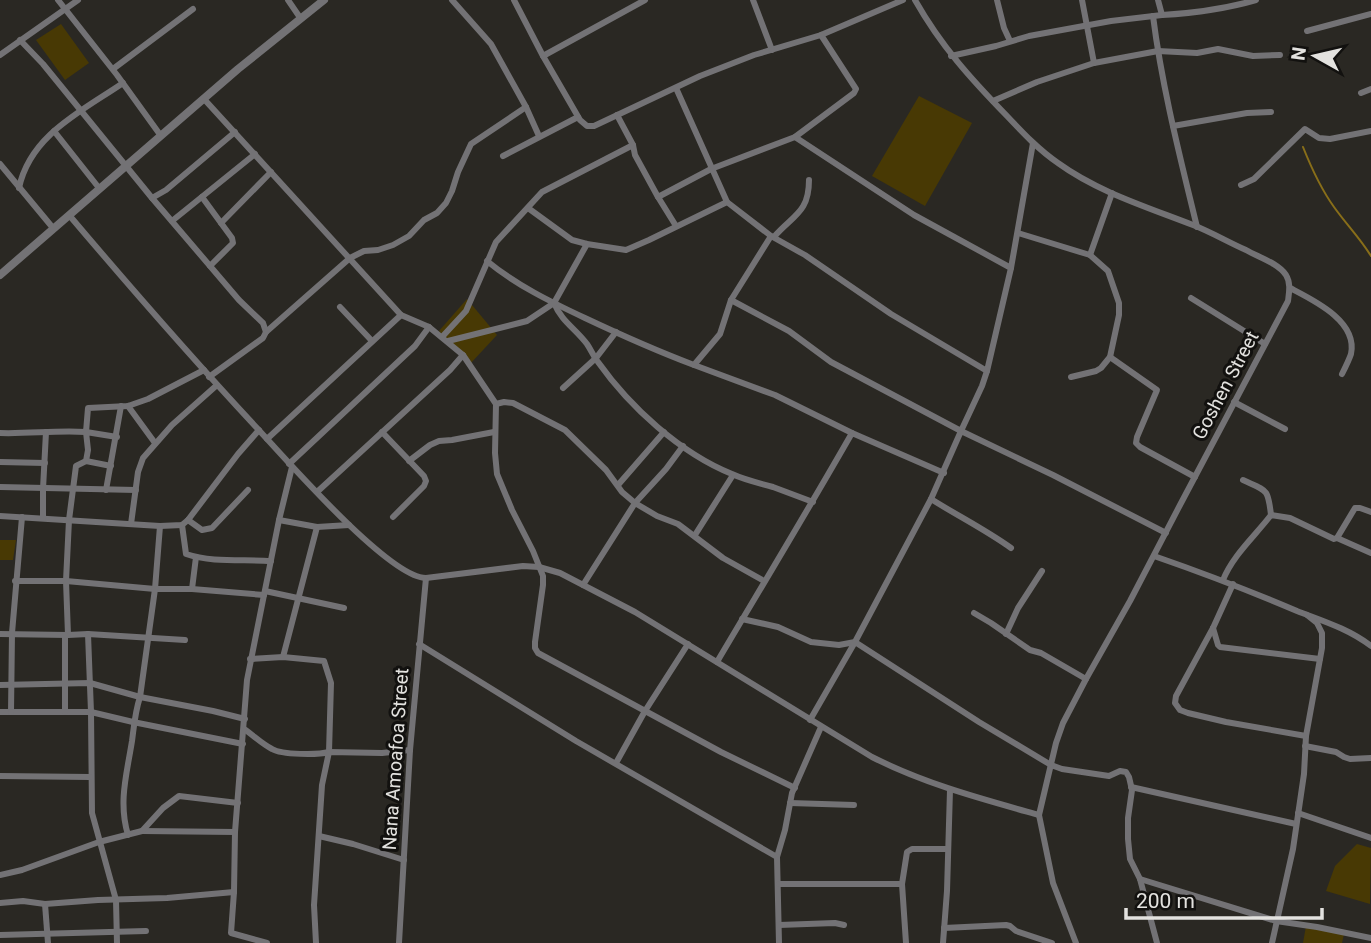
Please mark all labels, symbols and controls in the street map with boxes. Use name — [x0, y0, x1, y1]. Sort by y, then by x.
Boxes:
north arrow — [1280, 21, 1350, 91]
text: N — [1286, 45, 1311, 62]
street label: Goshen Street — [1187, 327, 1264, 443]
street label: Nana Amoafoa Street — [378, 667, 413, 851]
scale bar — [1126, 876, 1322, 920]
text: 200 m — [1136, 889, 1195, 913]

